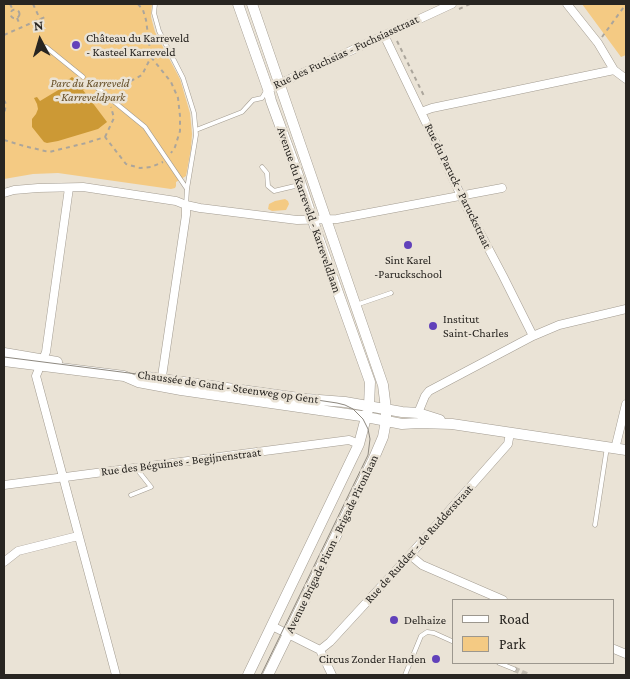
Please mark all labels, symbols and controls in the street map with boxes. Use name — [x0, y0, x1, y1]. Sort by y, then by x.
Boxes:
street label: Rue des Fuchsias - Fuchsiasstraat — [271, 12, 421, 92]
north arrow — [15, 15, 65, 65]
text: N — [33, 17, 44, 34]
place label: Château du Karreveld - Kasteel Karreveld — [86, 31, 189, 59]
marker: Château du Karreveld - Kasteel Karreveld — [70, 39, 82, 51]
park label: Parc du Karreveld - Karreveldpark — [50, 76, 130, 104]
street label: Rue du Paruck - Paruckstraat — [421, 121, 495, 251]
street label: Avenue du Karreveld - Karreveldlaan — [274, 125, 344, 295]
marker: Sint Karel -Paruckschool — [402, 239, 414, 251]
place label: Sint Karel -Paruckschool — [374, 253, 442, 281]
place label: Institut Saint-Charles — [443, 312, 508, 340]
marker: Institut Saint-Charles — [427, 320, 439, 332]
street label: Chaussée de Gand - Steenweg op Gent — [137, 367, 319, 407]
street label: Rue des Béguines - Begijnenstraat — [100, 445, 262, 479]
street label: Avenue Brigade Piron - Brigade Pironlaan — [282, 453, 382, 635]
street label: Rue de Rudder - de Rudderstraat — [362, 482, 476, 606]
legend — [452, 599, 615, 664]
text: Road — [499, 611, 529, 627]
place label: Delhaize — [404, 613, 446, 627]
marker: Delhaize — [388, 614, 400, 626]
text: Park — [499, 636, 526, 652]
place label: Circus Zonder Handen — [319, 652, 426, 666]
marker: Circus Zonder Handen — [430, 653, 442, 665]

